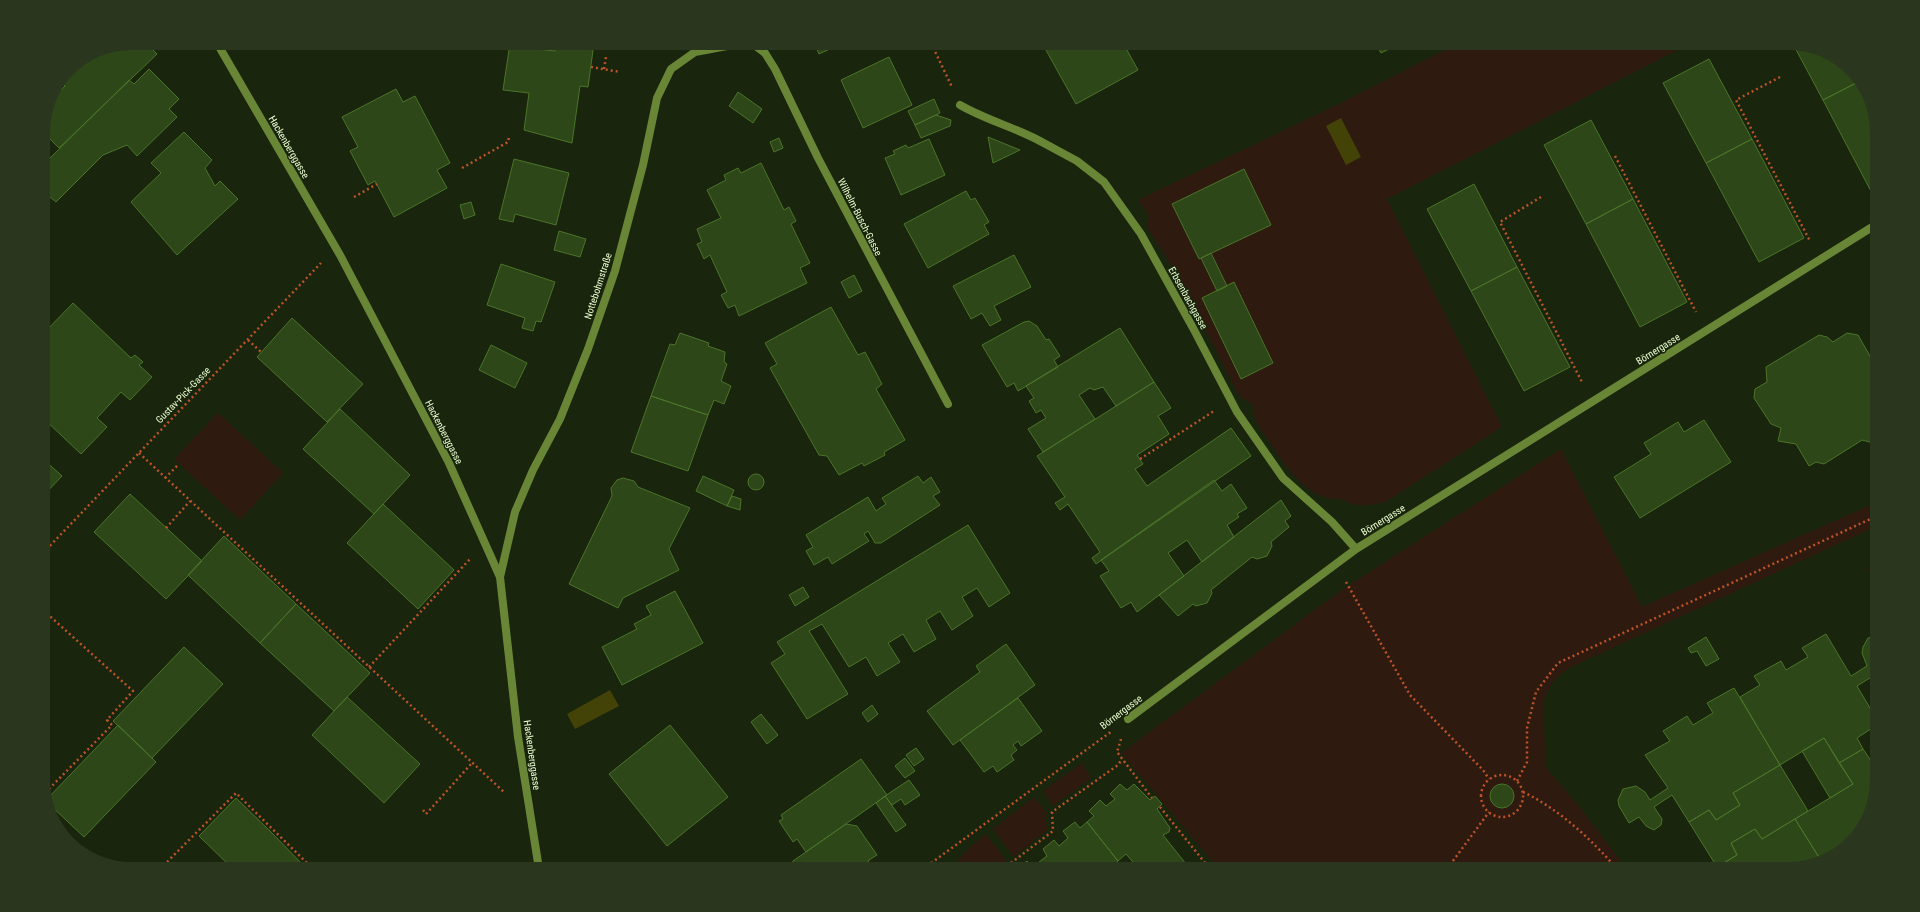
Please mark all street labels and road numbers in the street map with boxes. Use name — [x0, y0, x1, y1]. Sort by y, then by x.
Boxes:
street label: Hackenberggasse — [267, 114, 312, 181]
street label: Wilhelm-Busch-Gasse — [836, 176, 884, 258]
street label: Nottebohmstraße — [582, 251, 614, 321]
street label: Erbsenbachgasse — [1166, 265, 1210, 331]
street label: Börnergasse — [1634, 331, 1682, 367]
street label: Gustav-Pick-Gasse — [153, 364, 213, 425]
street label: Hackenberggasse — [423, 398, 465, 466]
street label: Börnergasse — [1359, 502, 1407, 538]
street label: Börnergasse — [1098, 693, 1144, 731]
street label: Hackenberggasse — [522, 719, 542, 791]

